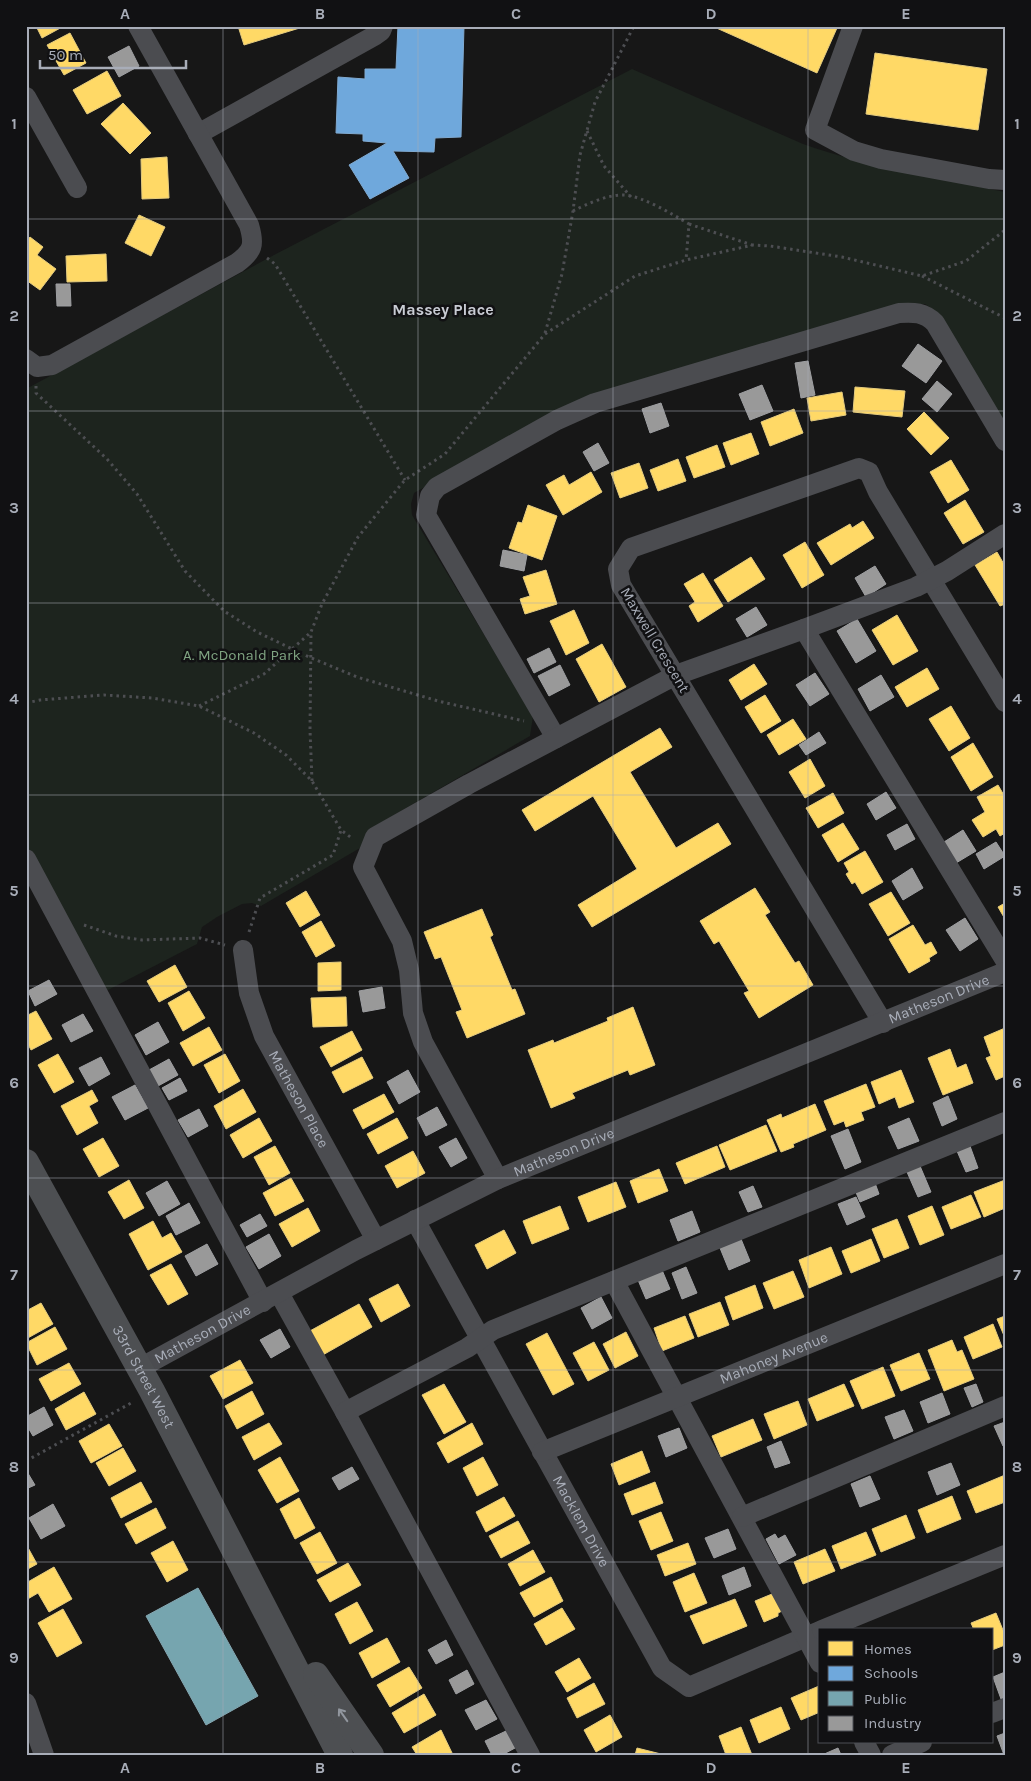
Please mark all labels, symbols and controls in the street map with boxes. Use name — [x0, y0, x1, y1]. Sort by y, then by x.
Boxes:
text: A — [120, 4, 130, 23]
text: B — [315, 4, 325, 23]
text: C — [511, 4, 521, 23]
text: D — [706, 4, 717, 23]
text: E — [901, 4, 911, 23]
scale bar — [40, 38, 186, 70]
text: 50 m — [48, 46, 83, 64]
text: 1 — [11, 114, 17, 133]
text: 1 — [1014, 114, 1020, 133]
district label: Massey Place — [392, 300, 494, 319]
text: 2 — [9, 306, 19, 325]
text: 2 — [1012, 306, 1022, 325]
text: 3 — [9, 498, 19, 517]
text: 3 — [1012, 498, 1022, 517]
street label: Maxwell Crescent — [617, 584, 694, 696]
park label: A. McDonald Park — [183, 646, 301, 664]
text: 4 — [9, 689, 19, 708]
text: 4 — [1012, 689, 1022, 708]
text: 5 — [9, 881, 19, 900]
text: 5 — [1012, 881, 1022, 900]
street label: Matheson Drive — [886, 970, 992, 1028]
street label: Matheson Place — [265, 1047, 333, 1151]
text: 6 — [9, 1073, 19, 1092]
text: 6 — [1012, 1073, 1022, 1092]
street label: Matheson Drive — [511, 1124, 617, 1181]
text: 7 — [10, 1265, 18, 1284]
text: 7 — [1013, 1265, 1021, 1284]
street label: Matheson Drive — [151, 1300, 254, 1368]
street label: 33rd Street West — [109, 1322, 179, 1432]
street label: Mahoney Avenue — [717, 1328, 830, 1388]
text: 8 — [9, 1457, 19, 1476]
text: 8 — [1012, 1457, 1022, 1476]
street label: Macklem Drive — [549, 1472, 614, 1570]
legend — [818, 1628, 994, 1744]
text: Homes — [864, 1640, 912, 1658]
text: 9 — [9, 1648, 19, 1667]
text: 9 — [1012, 1648, 1022, 1667]
text: Schools — [864, 1664, 918, 1682]
text: Public — [864, 1690, 907, 1708]
one-way arrow — [338, 1708, 348, 1722]
text: Industry — [864, 1714, 921, 1732]
text: A — [120, 1758, 130, 1777]
text: B — [315, 1758, 325, 1777]
text: C — [511, 1758, 521, 1777]
text: D — [706, 1758, 717, 1777]
text: E — [901, 1758, 911, 1777]

